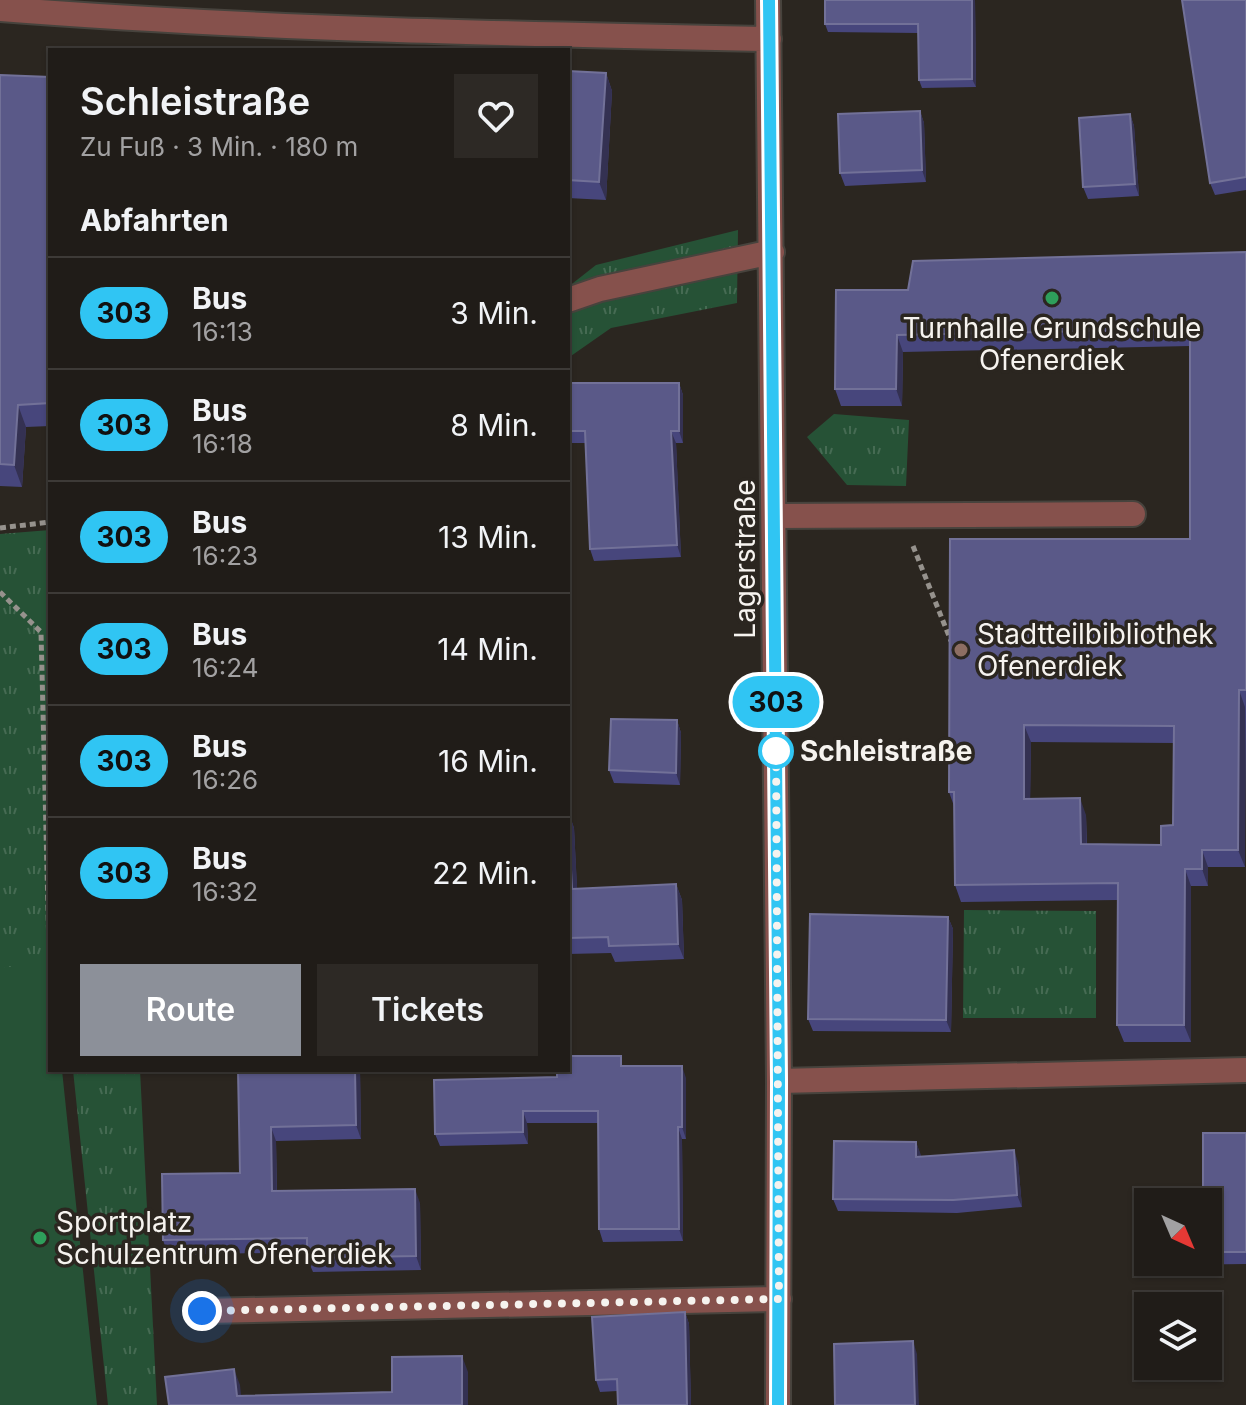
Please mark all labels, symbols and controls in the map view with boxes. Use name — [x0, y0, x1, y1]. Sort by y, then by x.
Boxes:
button: heart — [454, 74, 538, 158]
text: Schleistraße — [80, 78, 310, 124]
text: Zu Fuß · 3 Min. · 180 m — [80, 131, 358, 162]
text: Abfahrten — [80, 202, 229, 238]
text: Bus — [192, 280, 247, 316]
marker: Turnhalle Grundschule Ofenerdiek — [1043, 289, 1061, 307]
text: 3 Min. — [450, 295, 538, 331]
text: 303 — [96, 296, 152, 330]
place label: Turnhalle Grundschule Ofenerdiek — [903, 311, 1201, 377]
text: 16:13 — [192, 316, 253, 347]
text: Bus — [192, 392, 247, 428]
text: 8 Min. — [450, 407, 538, 443]
text: 303 — [96, 408, 152, 442]
text: 16:18 — [192, 428, 253, 459]
street label: Lagerstraße — [728, 479, 762, 639]
text: Bus — [192, 504, 247, 540]
text: 13 Min. — [438, 519, 538, 555]
text: 303 — [96, 520, 152, 554]
text: 16:23 — [192, 540, 258, 571]
text: Bus — [192, 616, 247, 652]
place label: Stadtteilbibliothek Ofenerdiek — [977, 617, 1214, 683]
text: 14 Min. — [437, 631, 538, 667]
text: 303 — [96, 632, 152, 666]
marker: Stadtteilbibliothek Ofenerdiek — [952, 641, 970, 659]
text: 16:24 — [192, 652, 258, 683]
line badge: 303 — [730, 676, 822, 728]
text: 303 — [748, 685, 804, 719]
text: Bus — [192, 728, 247, 764]
marker: Schleistraße — [759, 734, 793, 768]
place label: Schleistraße — [800, 734, 972, 768]
text: 16 Min. — [438, 743, 538, 779]
text: 303 — [96, 744, 152, 778]
text: 16:26 — [192, 764, 258, 795]
text: Bus — [192, 840, 247, 876]
text: 22 Min. — [432, 855, 538, 891]
text: 303 — [96, 856, 152, 890]
text: 16:32 — [192, 876, 258, 907]
button: Route — [80, 964, 301, 1056]
button: Tickets — [317, 964, 538, 1056]
north arrow — [1134, 1188, 1222, 1276]
map controls — [1134, 1188, 1222, 1380]
place label: Sportplatz Schulzentrum Ofenerdiek — [56, 1205, 392, 1271]
marker: Sportplatz Schulzentrum Ofenerdiek — [31, 1229, 49, 1247]
your location — [182, 1291, 222, 1331]
button: layers — [1134, 1292, 1222, 1380]

